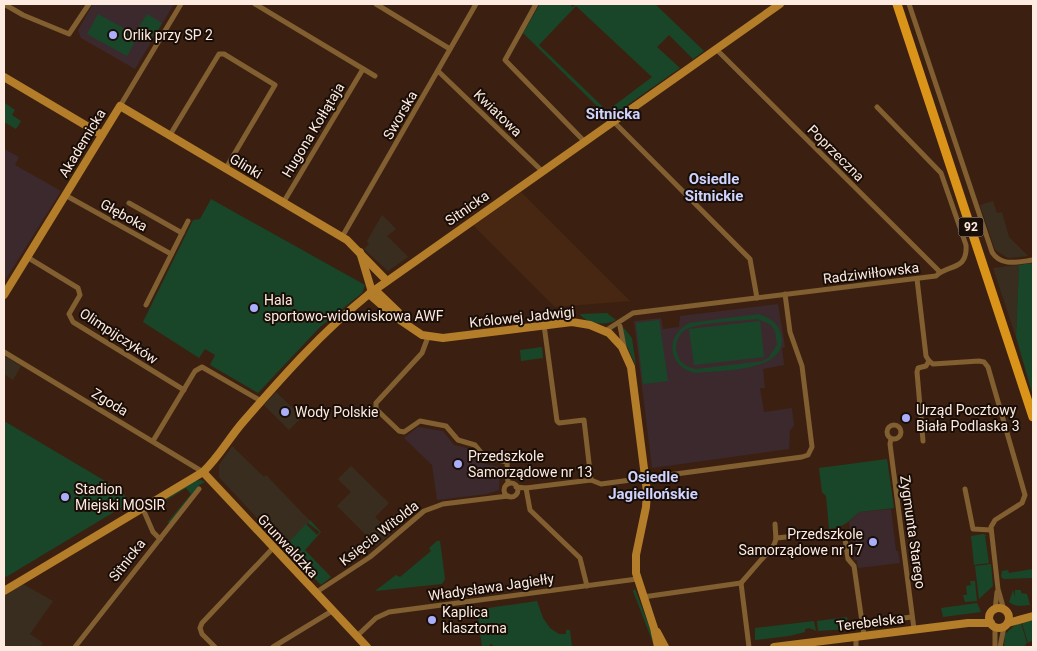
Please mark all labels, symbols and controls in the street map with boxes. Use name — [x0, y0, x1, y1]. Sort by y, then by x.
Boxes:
place label: Orlik przy SP 2 — [123, 27, 213, 43]
marker: Orlik przy SP 2 — [107, 29, 119, 41]
street label: Hugona Kołłątaja — [279, 80, 347, 180]
street label: Kwiatowa — [471, 86, 525, 140]
street label: Sworska — [380, 88, 420, 142]
district label: Sitnicka — [586, 105, 640, 123]
street label: Akademicka — [55, 106, 109, 180]
street label: Poprzeczna — [804, 121, 868, 185]
street label: Glinki — [227, 150, 265, 182]
district label: Osiedle Sitnickie — [685, 170, 743, 205]
street label: Sitnicka — [442, 187, 492, 229]
street label: Głęboka — [98, 196, 150, 234]
road number: 92 — [958, 218, 984, 236]
street label: Radziwiłłowska — [822, 259, 920, 287]
place label: Hala sportowo-widowiskowa AWF — [264, 292, 444, 324]
marker: Hala sportowo-widowiskowa AWF — [248, 302, 260, 314]
street label: Królowej Jadwigi — [468, 304, 576, 330]
street label: Olimpijczyków — [77, 305, 161, 367]
street label: Zgoda — [89, 385, 131, 419]
place label: Urząd Pocztowy Biała Podlaska 3 — [916, 402, 1020, 434]
place label: Wody Polskie — [295, 404, 378, 420]
marker: Wody Polskie — [279, 406, 291, 418]
marker: Urząd Pocztowy Biała Podlaska 3 — [900, 412, 912, 424]
place label: Przedszkole Samorządowe nr 13 — [468, 448, 592, 480]
marker: Przedszkole Samorządowe nr 13 — [452, 458, 464, 470]
district label: Osiedle Jagiellońskie — [608, 468, 698, 503]
street label: Zygmunta Starego — [897, 474, 929, 590]
place label: Stadion Miejski MOSIR — [75, 481, 166, 513]
marker: Stadion Miejski MOSIR — [59, 491, 71, 503]
street label: Księcia Witolda — [336, 497, 422, 569]
street label: Grunwaldzka — [255, 511, 321, 581]
place label: Przedszkole Samorządowe nr 17 — [739, 526, 863, 558]
street label: Sitnicka — [105, 536, 149, 584]
marker: Przedszkole Samorządowe nr 17 — [867, 536, 879, 548]
street label: Władysława Jagiełły — [427, 570, 555, 604]
place label: Kaplica klasztorna — [442, 604, 507, 636]
street label: Terebelska — [835, 610, 905, 634]
marker: Kaplica klasztorna — [426, 614, 438, 626]

